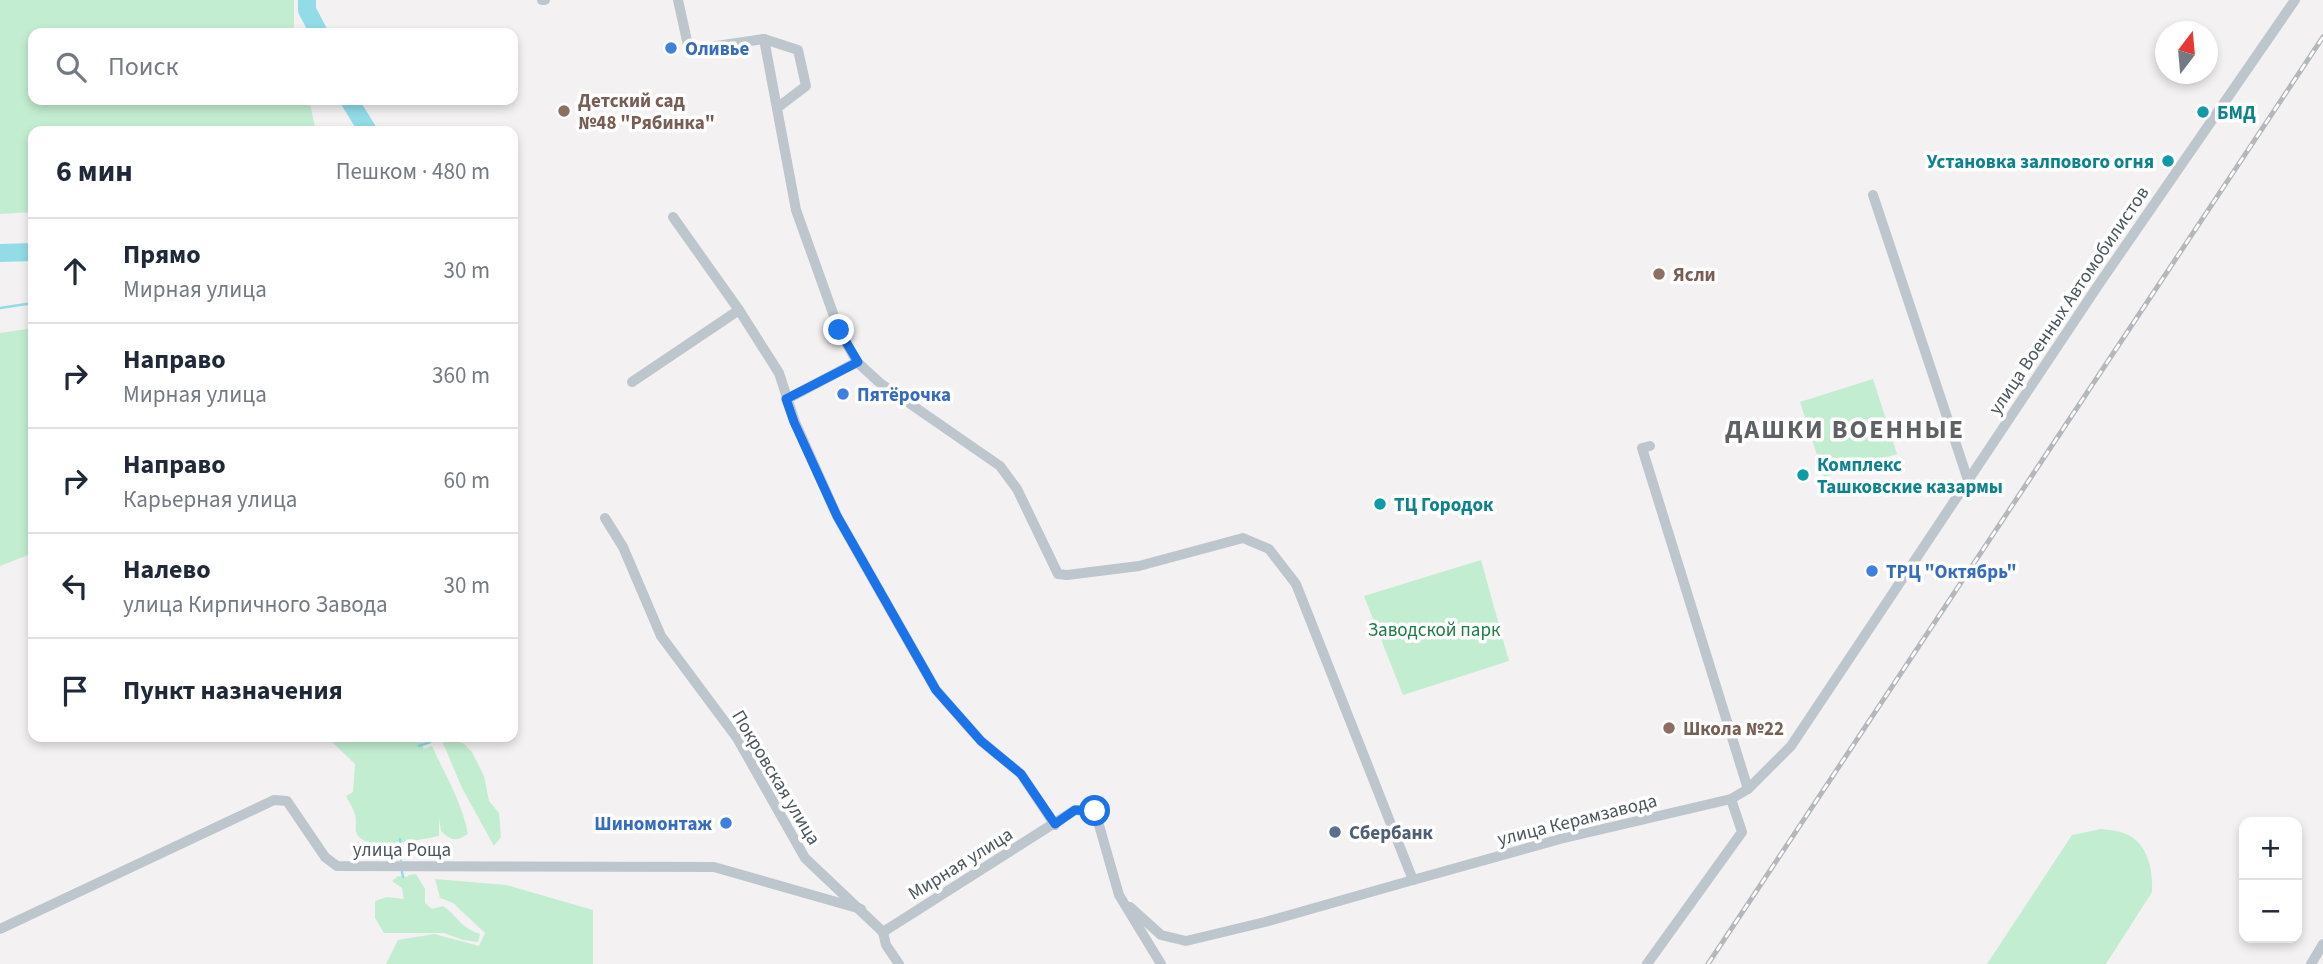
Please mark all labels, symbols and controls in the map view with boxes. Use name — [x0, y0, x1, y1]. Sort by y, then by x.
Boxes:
north arrow — [2155, 21, 2218, 84]
search box — [28, 28, 518, 105]
place label: Оливье — [685, 36, 749, 63]
marker: Оливье — [663, 40, 679, 56]
icon: search — [52, 48, 90, 86]
text: Поиск — [108, 48, 178, 85]
place label: Детский сад №48 "Рябинка" — [578, 88, 715, 137]
place label: БМД — [2217, 100, 2256, 127]
marker: Детский сад №48 "Рябинка" — [556, 103, 572, 119]
marker: БМД — [2195, 104, 2211, 120]
place label: Установка залпового огня — [1927, 149, 2154, 176]
text: 6 мин — [56, 150, 133, 193]
marker: Установка залпового огня — [2160, 153, 2176, 169]
text: Пешком · 480 m — [336, 155, 490, 188]
street label: улица Военных Автомобилистов — [1982, 181, 2156, 420]
text: Прямо — [123, 236, 201, 273]
icon: ahead — [56, 252, 94, 290]
text: 30 m — [443, 254, 490, 287]
place label: Ясли — [1673, 262, 1716, 289]
marker: Ясли — [1651, 266, 1667, 282]
text: Мирная улица — [123, 273, 267, 306]
route end — [823, 314, 854, 345]
text: Направо — [123, 341, 226, 378]
icon: right — [56, 357, 94, 395]
text: 360 m — [432, 359, 490, 392]
text: Мирная улица — [123, 378, 267, 411]
place label: Пятёрочка — [857, 382, 951, 409]
marker: Пятёрочка — [835, 386, 851, 402]
district label: ДАШКИ ВОЕННЫЕ — [1725, 411, 1965, 448]
text: Направо — [123, 446, 226, 483]
place label: Комплекс Ташковские казармы — [1817, 452, 2003, 501]
icon: right — [56, 462, 94, 500]
text: 60 m — [443, 464, 490, 497]
marker: Комплекс Ташковские казармы — [1795, 467, 1811, 483]
text: Карьерная улица — [123, 483, 297, 516]
place label: ТЦ Городок — [1394, 492, 1494, 519]
marker: ТЦ Городок — [1372, 496, 1388, 512]
text: Налево — [123, 551, 211, 588]
place label: ТРЦ "Октябрь" — [1886, 559, 2017, 586]
marker: ТРЦ "Октябрь" — [1864, 563, 1880, 579]
icon: left — [56, 567, 94, 605]
text: 30 m — [443, 569, 490, 602]
text: улица Кирпичного Завода — [123, 588, 388, 621]
park label: Заводской парк — [1368, 617, 1501, 644]
icon: arrive — [56, 672, 94, 710]
text: Пункт назначения — [123, 672, 343, 709]
street label: Покровская улица — [725, 705, 827, 850]
place label: Школа №22 — [1683, 716, 1784, 743]
marker: Школа №22 — [1661, 720, 1677, 736]
street label: улица Керамзавода — [1495, 788, 1660, 853]
route start — [1079, 795, 1110, 826]
place label: Шиномонтаж — [594, 811, 712, 838]
marker: Шиномонтаж — [718, 815, 734, 831]
map controls — [2239, 817, 2302, 943]
button: + — [2239, 817, 2302, 880]
place label: Сбербанк — [1349, 820, 1434, 847]
street label: Мирная улица — [903, 821, 1018, 907]
marker: Сбербанк — [1327, 824, 1343, 840]
street label: улица Роща — [353, 837, 451, 864]
button: − — [2239, 880, 2302, 943]

